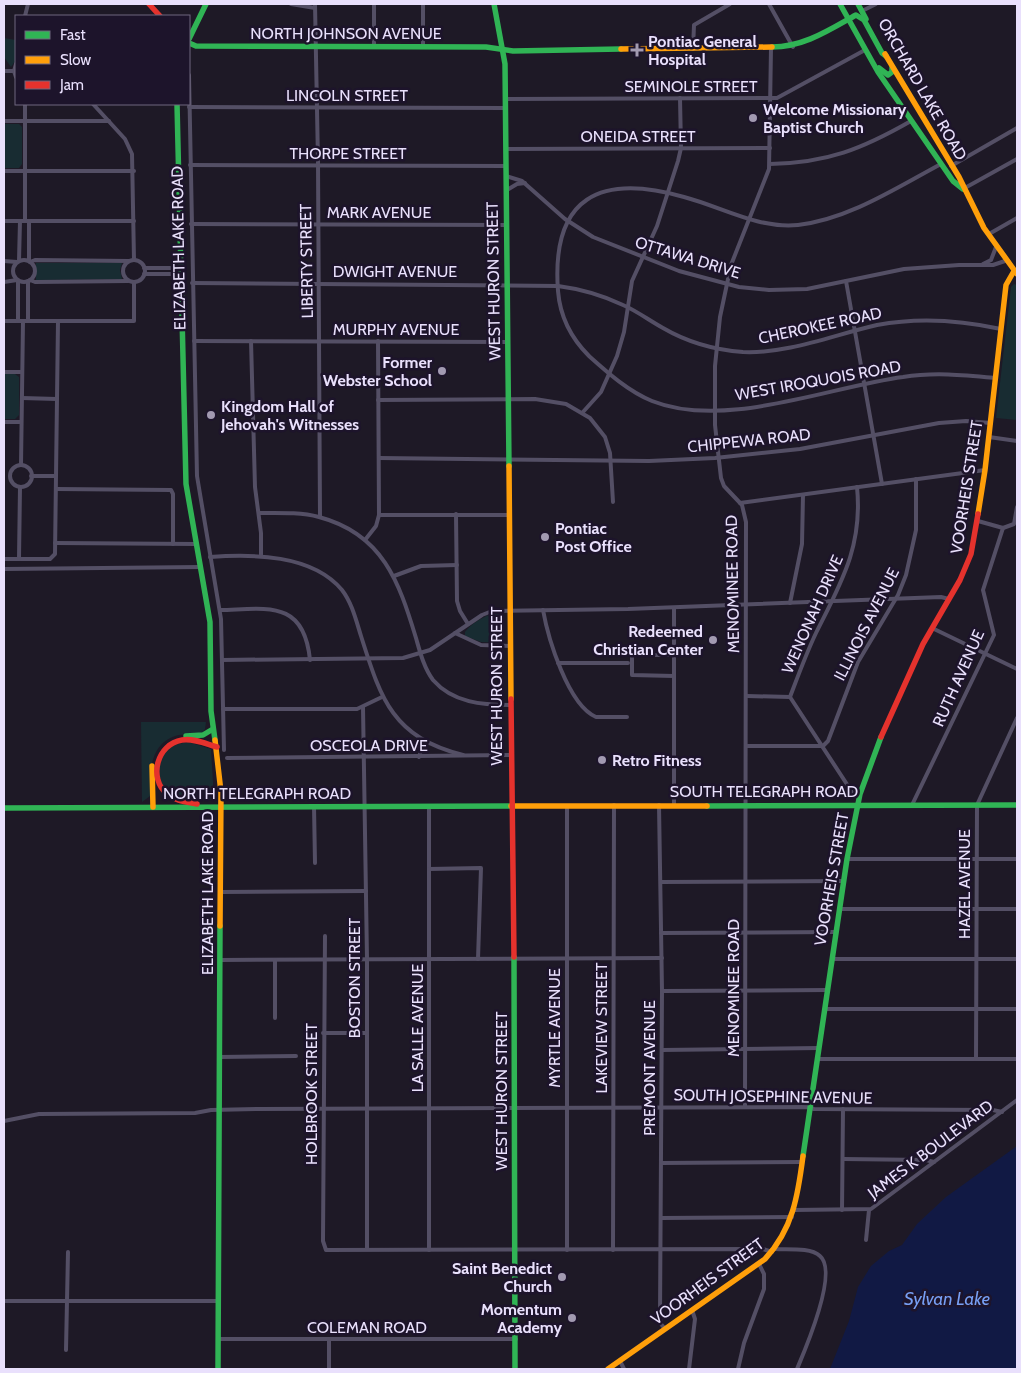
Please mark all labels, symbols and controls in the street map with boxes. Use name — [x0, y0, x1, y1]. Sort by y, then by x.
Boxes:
legend — [15, 15, 190, 105]
street label: ORCHARD LAKE ROAD — [874, 15, 971, 164]
street label: NORTH JOHNSON AVENUE — [250, 24, 442, 43]
text: Fast — [60, 26, 85, 44]
place label: Pontiac General Hospital — [648, 32, 757, 69]
marker: Pontiac General Hospital — [630, 43, 644, 57]
text: Slow — [60, 51, 91, 69]
text: Jam — [59, 76, 84, 94]
street label: SEMINOLE STREET — [624, 77, 758, 96]
street label: LINCOLN STREET — [286, 86, 408, 105]
place label: Welcome Missionary Baptist Church — [763, 100, 907, 137]
marker: Welcome Missionary Baptist Church — [747, 112, 759, 124]
street label: ONEIDA STREET — [580, 127, 696, 146]
street label: THORPE STREET — [289, 144, 407, 163]
street label: ELIZABETH LAKE ROAD — [168, 166, 189, 330]
street label: WEST HURON STREET — [483, 201, 504, 361]
street label: LIBERTY STREET — [296, 203, 317, 319]
street label: MARK AVENUE — [327, 203, 431, 222]
street label: OTTAWA DRIVE — [633, 232, 743, 283]
street label: DWIGHT AVENUE — [333, 262, 457, 281]
street label: CHEROKEE ROAD — [757, 303, 884, 348]
street label: MURPHY AVENUE — [333, 320, 459, 339]
place label: Former Webster School — [323, 353, 433, 390]
street label: WEST IROQUOIS ROAD — [734, 357, 902, 404]
marker: Former Webster School — [436, 365, 448, 377]
place label: Kingdom Hall of Jehovah's Witnesses — [220, 397, 359, 434]
marker: Kingdom Hall of Jehovah's Witnesses — [205, 409, 217, 421]
street label: VOORHEIS STREET — [947, 419, 986, 555]
street label: CHIPPEWA ROAD — [687, 425, 812, 456]
street label: MENOMINEE ROAD — [722, 515, 743, 653]
place label: Pontiac Post Office — [555, 519, 632, 556]
marker: Pontiac Post Office — [539, 531, 551, 543]
street label: WENONAH DRIVE — [778, 552, 847, 676]
street label: ILLINOIS AVENUE — [830, 564, 903, 684]
street label: WEST HURON STREET — [487, 606, 506, 765]
place label: Redeemed Christian Center — [593, 622, 704, 659]
street label: RUTH AVENUE — [929, 627, 988, 730]
marker: Redeemed Christian Center — [707, 634, 719, 646]
street label: OSCEOLA DRIVE — [310, 736, 428, 755]
place label: Retro Fitness — [612, 751, 702, 770]
marker: Retro Fitness — [596, 754, 608, 766]
street label: SOUTH TELEGRAPH ROAD — [670, 782, 858, 801]
street label: NORTH TELEGRAPH ROAD — [163, 784, 351, 803]
street label: ELIZABETH LAKE ROAD — [198, 811, 217, 975]
street label: VOORHEIS STREET — [810, 811, 853, 947]
street label: HAZEL AVENUE — [955, 829, 974, 939]
street label: BOSTON STREET — [345, 917, 364, 1038]
street label: MENOMINEE ROAD — [724, 919, 743, 1057]
street label: LAKEVIEW STREET — [592, 962, 611, 1094]
street label: LA SALLE AVENUE — [408, 964, 427, 1092]
street label: MYRTLE AVENUE — [545, 968, 564, 1088]
street label: PREMONT AVENUE — [640, 1000, 659, 1136]
street label: WEST HURON STREET — [492, 1011, 511, 1170]
street label: HOLBROOK STREET — [302, 1023, 321, 1165]
street label: SOUTH JOSEPHINE AVENUE — [673, 1085, 873, 1108]
street label: JAMES K BOULEVARD — [863, 1096, 997, 1203]
street label: VOORHEIS STREET — [647, 1234, 768, 1329]
place label: Saint Benedict Church — [452, 1259, 552, 1296]
marker: Saint Benedict Church — [556, 1271, 568, 1283]
water label: Sylvan Lake — [904, 1288, 990, 1310]
place label: Momentum Academy — [481, 1300, 562, 1337]
marker: Momentum Academy — [566, 1312, 578, 1324]
street label: COLEMAN ROAD — [307, 1318, 427, 1337]

